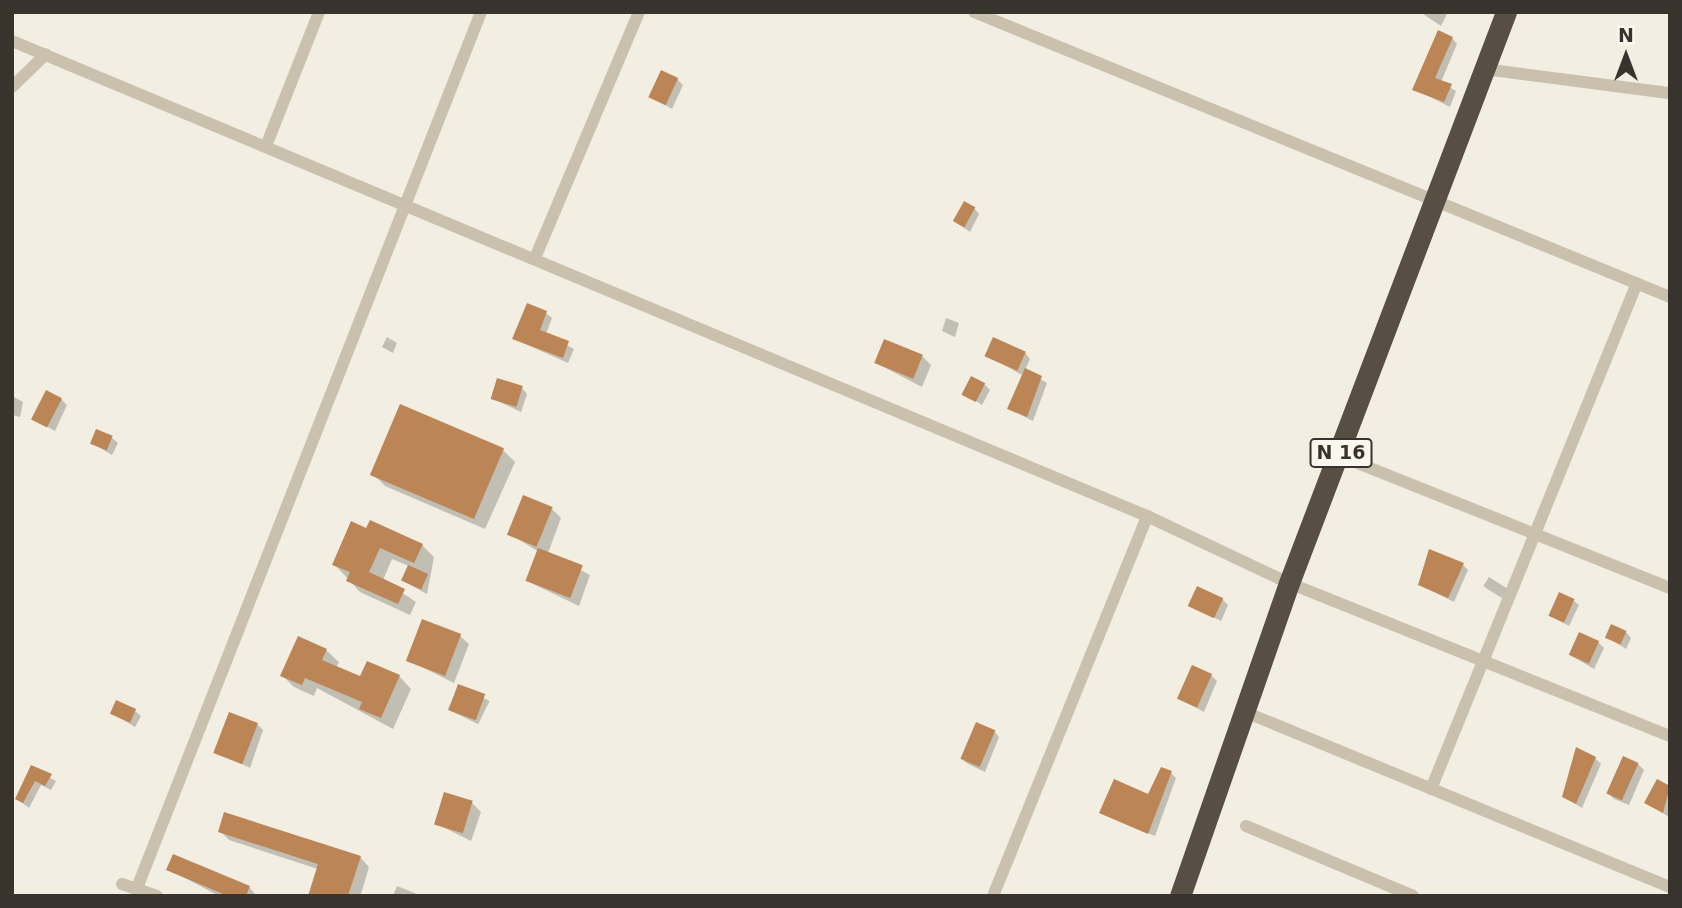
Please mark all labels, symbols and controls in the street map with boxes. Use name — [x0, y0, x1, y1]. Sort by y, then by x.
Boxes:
north arrow — [1591, 21, 1661, 91]
text: N — [1618, 24, 1634, 46]
road number: N 16 — [1310, 437, 1372, 468]

